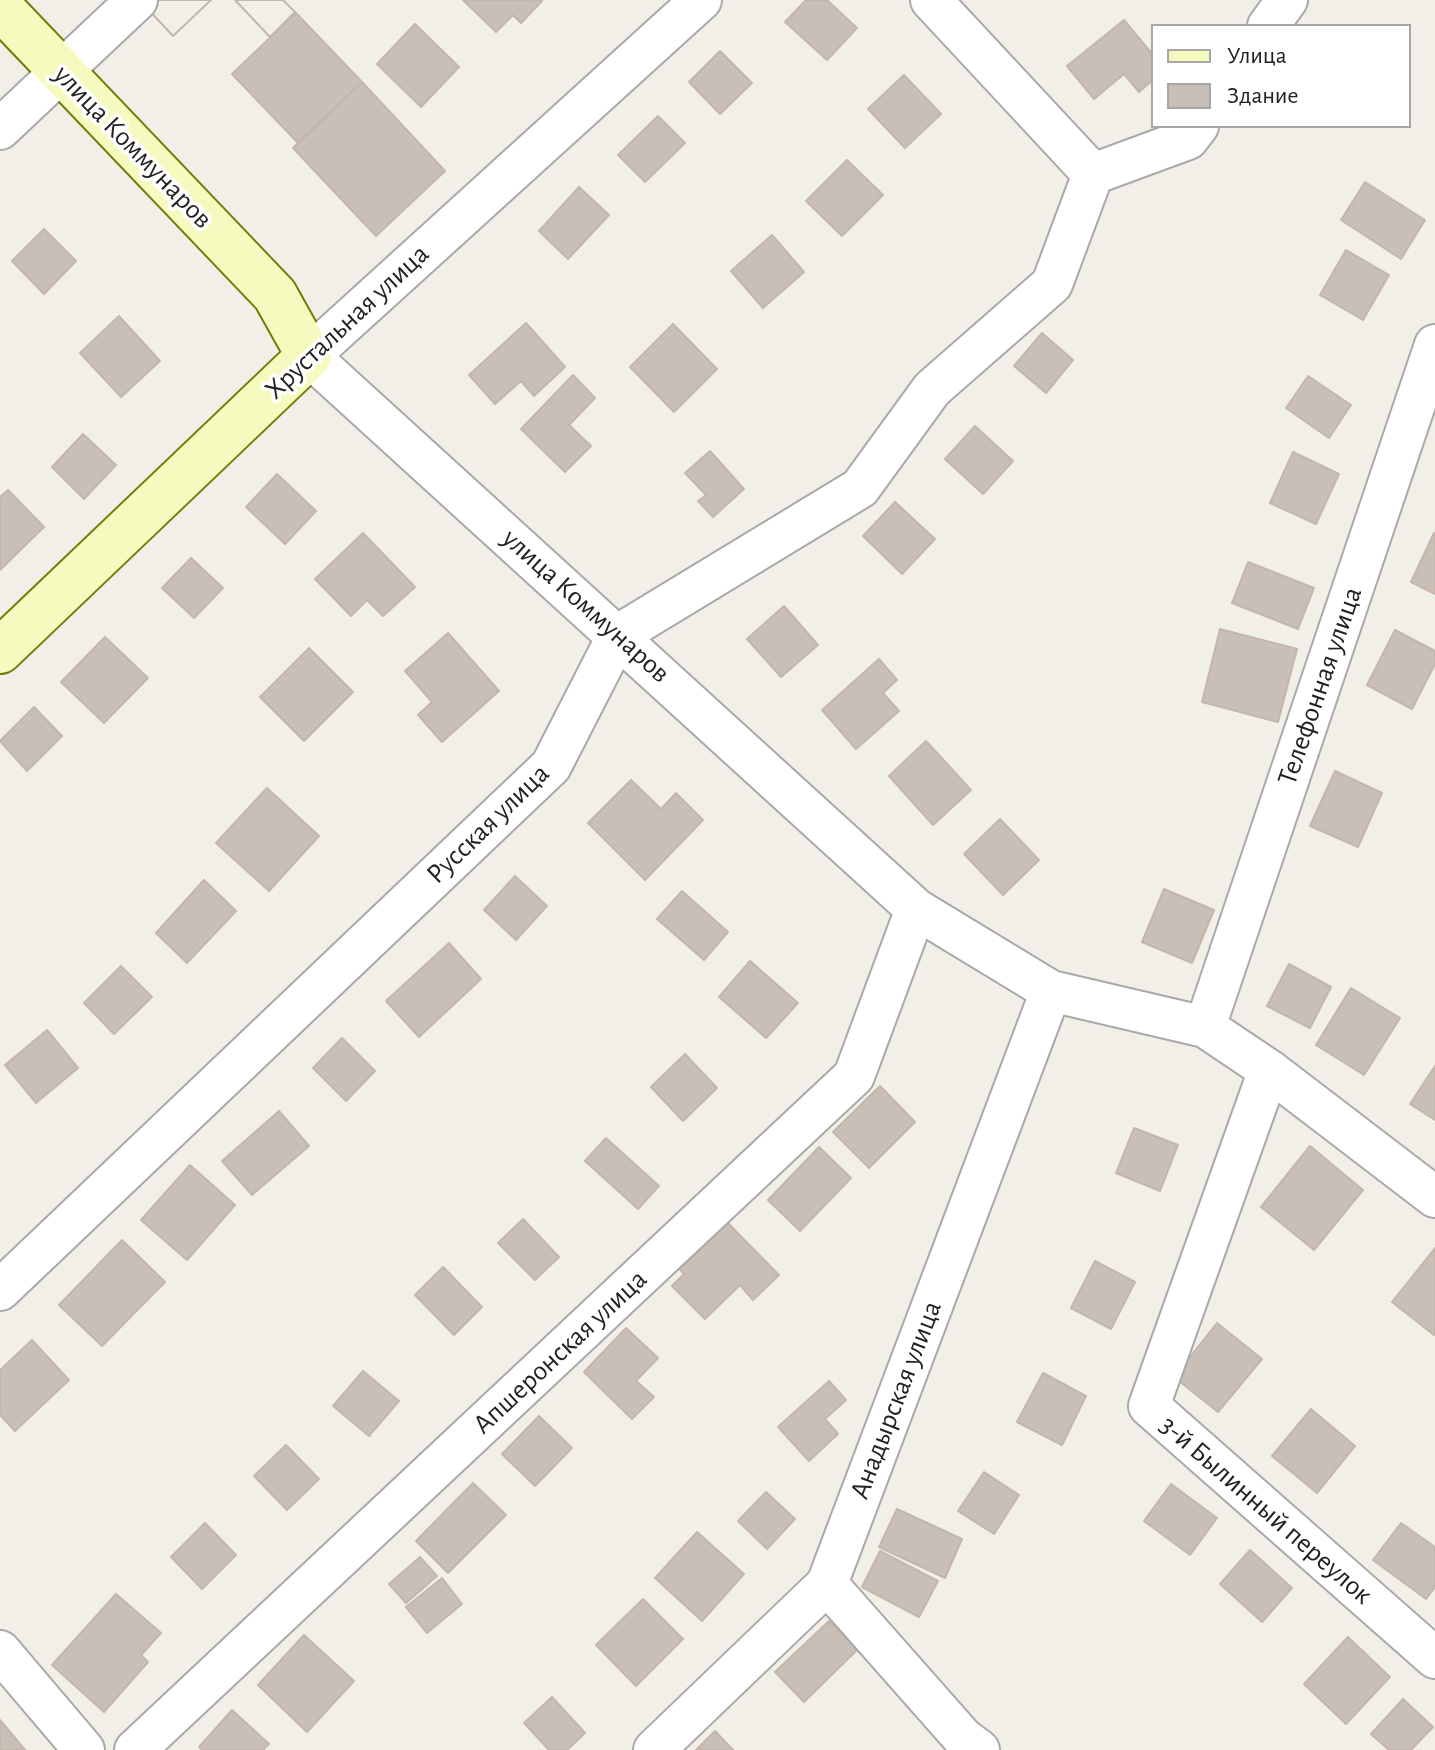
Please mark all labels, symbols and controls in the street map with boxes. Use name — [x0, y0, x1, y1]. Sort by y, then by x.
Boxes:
legend — [1151, 24, 1411, 128]
text: Улица — [1227, 44, 1287, 68]
street label: улица Коммунаров — [46, 58, 220, 236]
text: Здание — [1227, 84, 1298, 108]
street label: Хрустальная улица — [258, 237, 436, 407]
street label: улица Коммунаров — [495, 522, 677, 690]
street label: Телефонная улица — [1270, 583, 1370, 789]
street label: Русская улица — [419, 757, 557, 891]
street label: Апшеронская улица — [466, 1263, 654, 1441]
street label: Анадырская улица — [843, 1296, 949, 1504]
street label: 3-й Былинный переулок — [1153, 1408, 1379, 1612]

